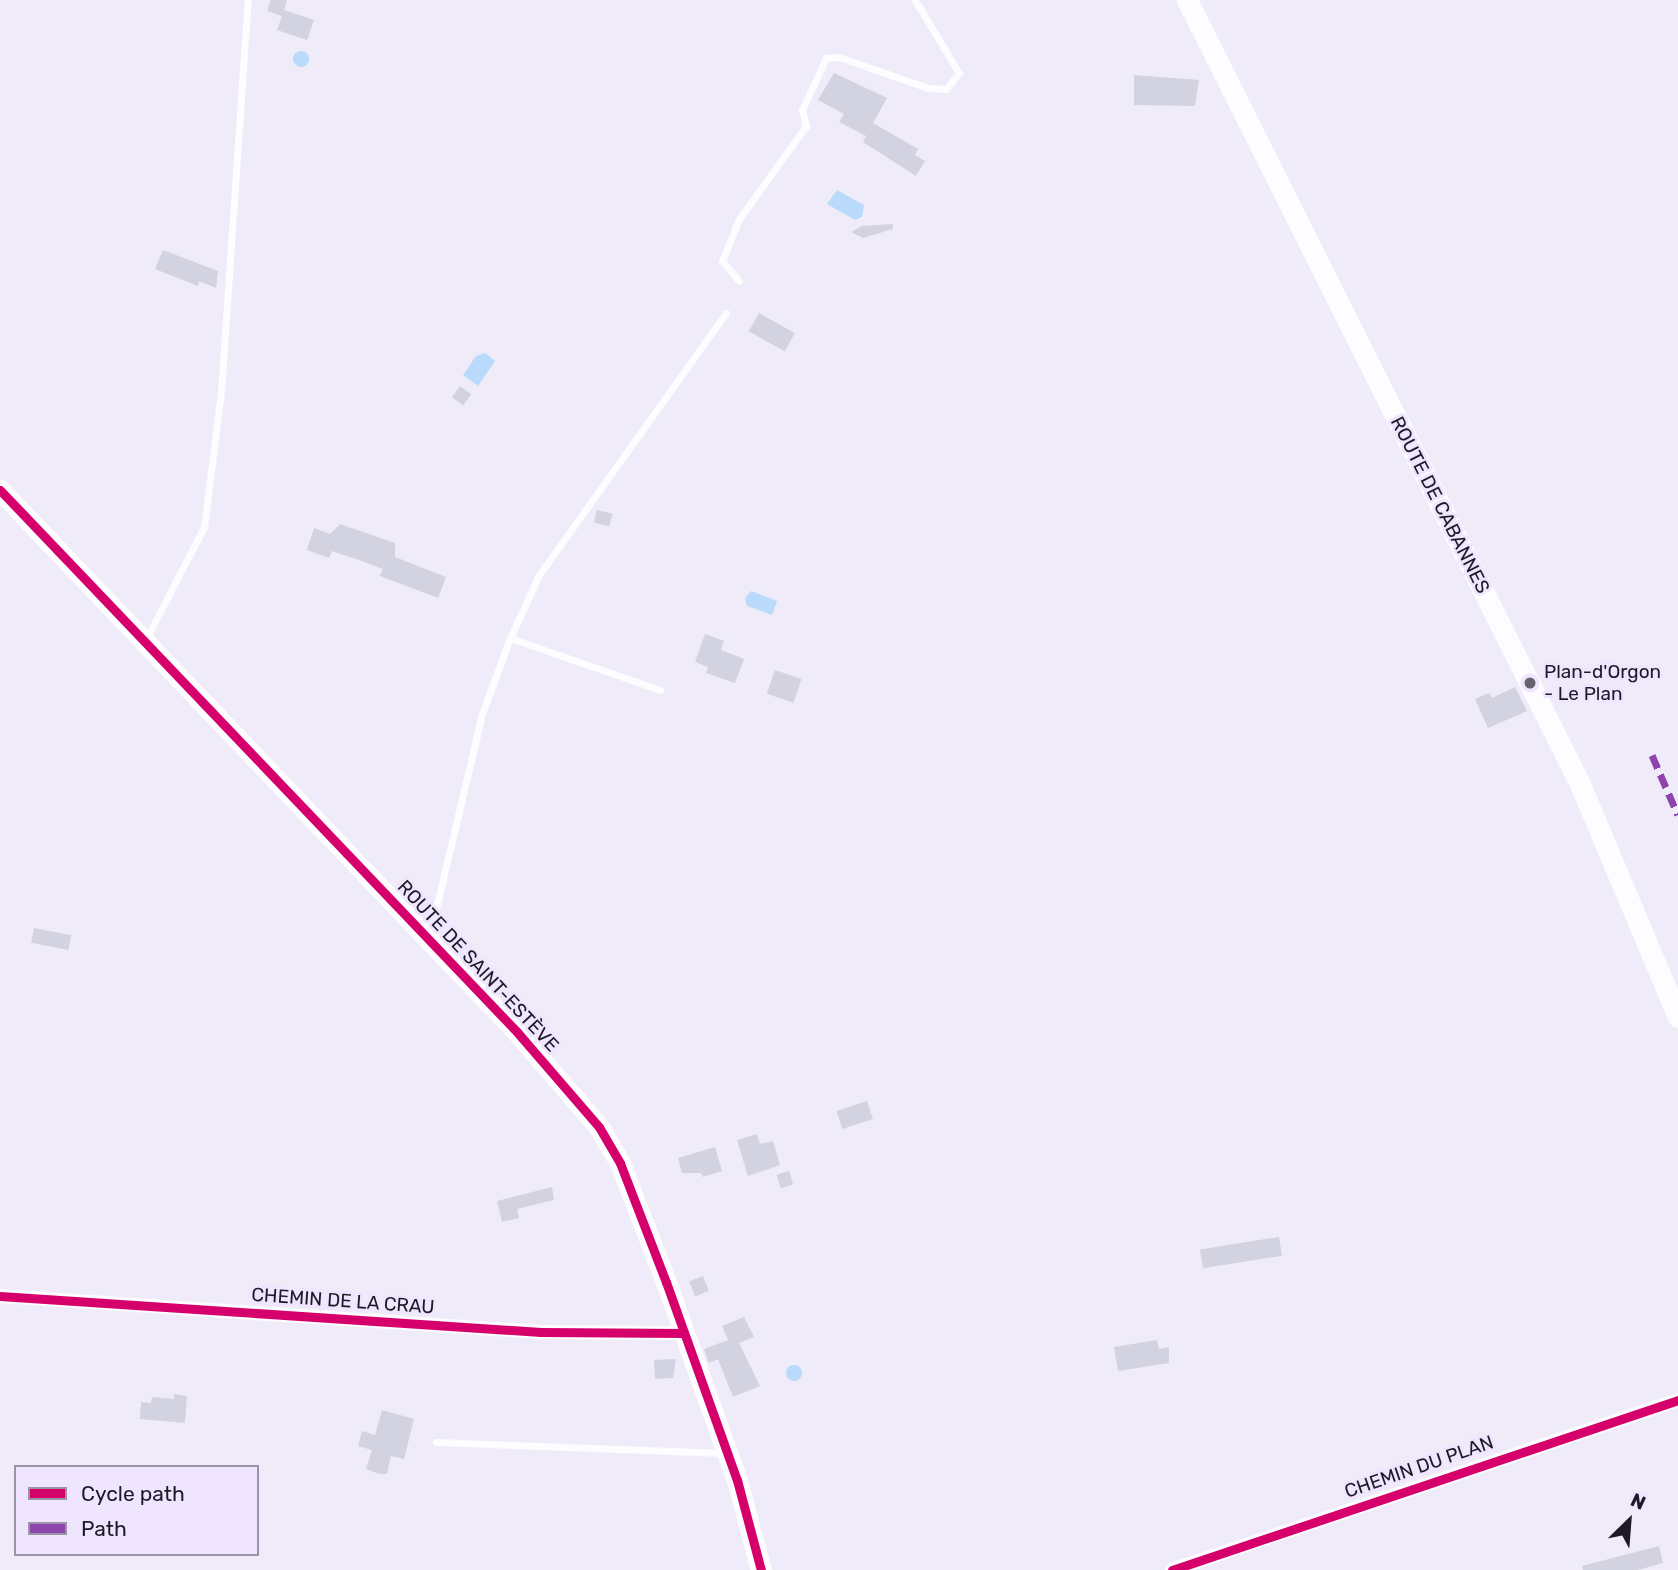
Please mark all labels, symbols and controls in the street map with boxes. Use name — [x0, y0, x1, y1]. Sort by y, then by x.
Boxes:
street label: ROUTE DE CABANNES — [1386, 413, 1494, 597]
place label: Plan-d'Orgon - Le Plan — [1544, 661, 1661, 705]
marker: Plan-d'Orgon - Le Plan — [1522, 675, 1538, 691]
street label: ROUTE DE SAINT-ESTÈVE — [393, 876, 563, 1056]
street label: CHEMIN DE LA CRAU — [250, 1283, 436, 1319]
street label: CHEMIN DU PLAN — [1342, 1431, 1496, 1503]
legend — [14, 1465, 259, 1556]
text: Cycle path — [81, 1481, 185, 1506]
north arrow — [1594, 1486, 1664, 1556]
text: N — [1627, 1488, 1649, 1515]
text: Path — [81, 1516, 127, 1541]

